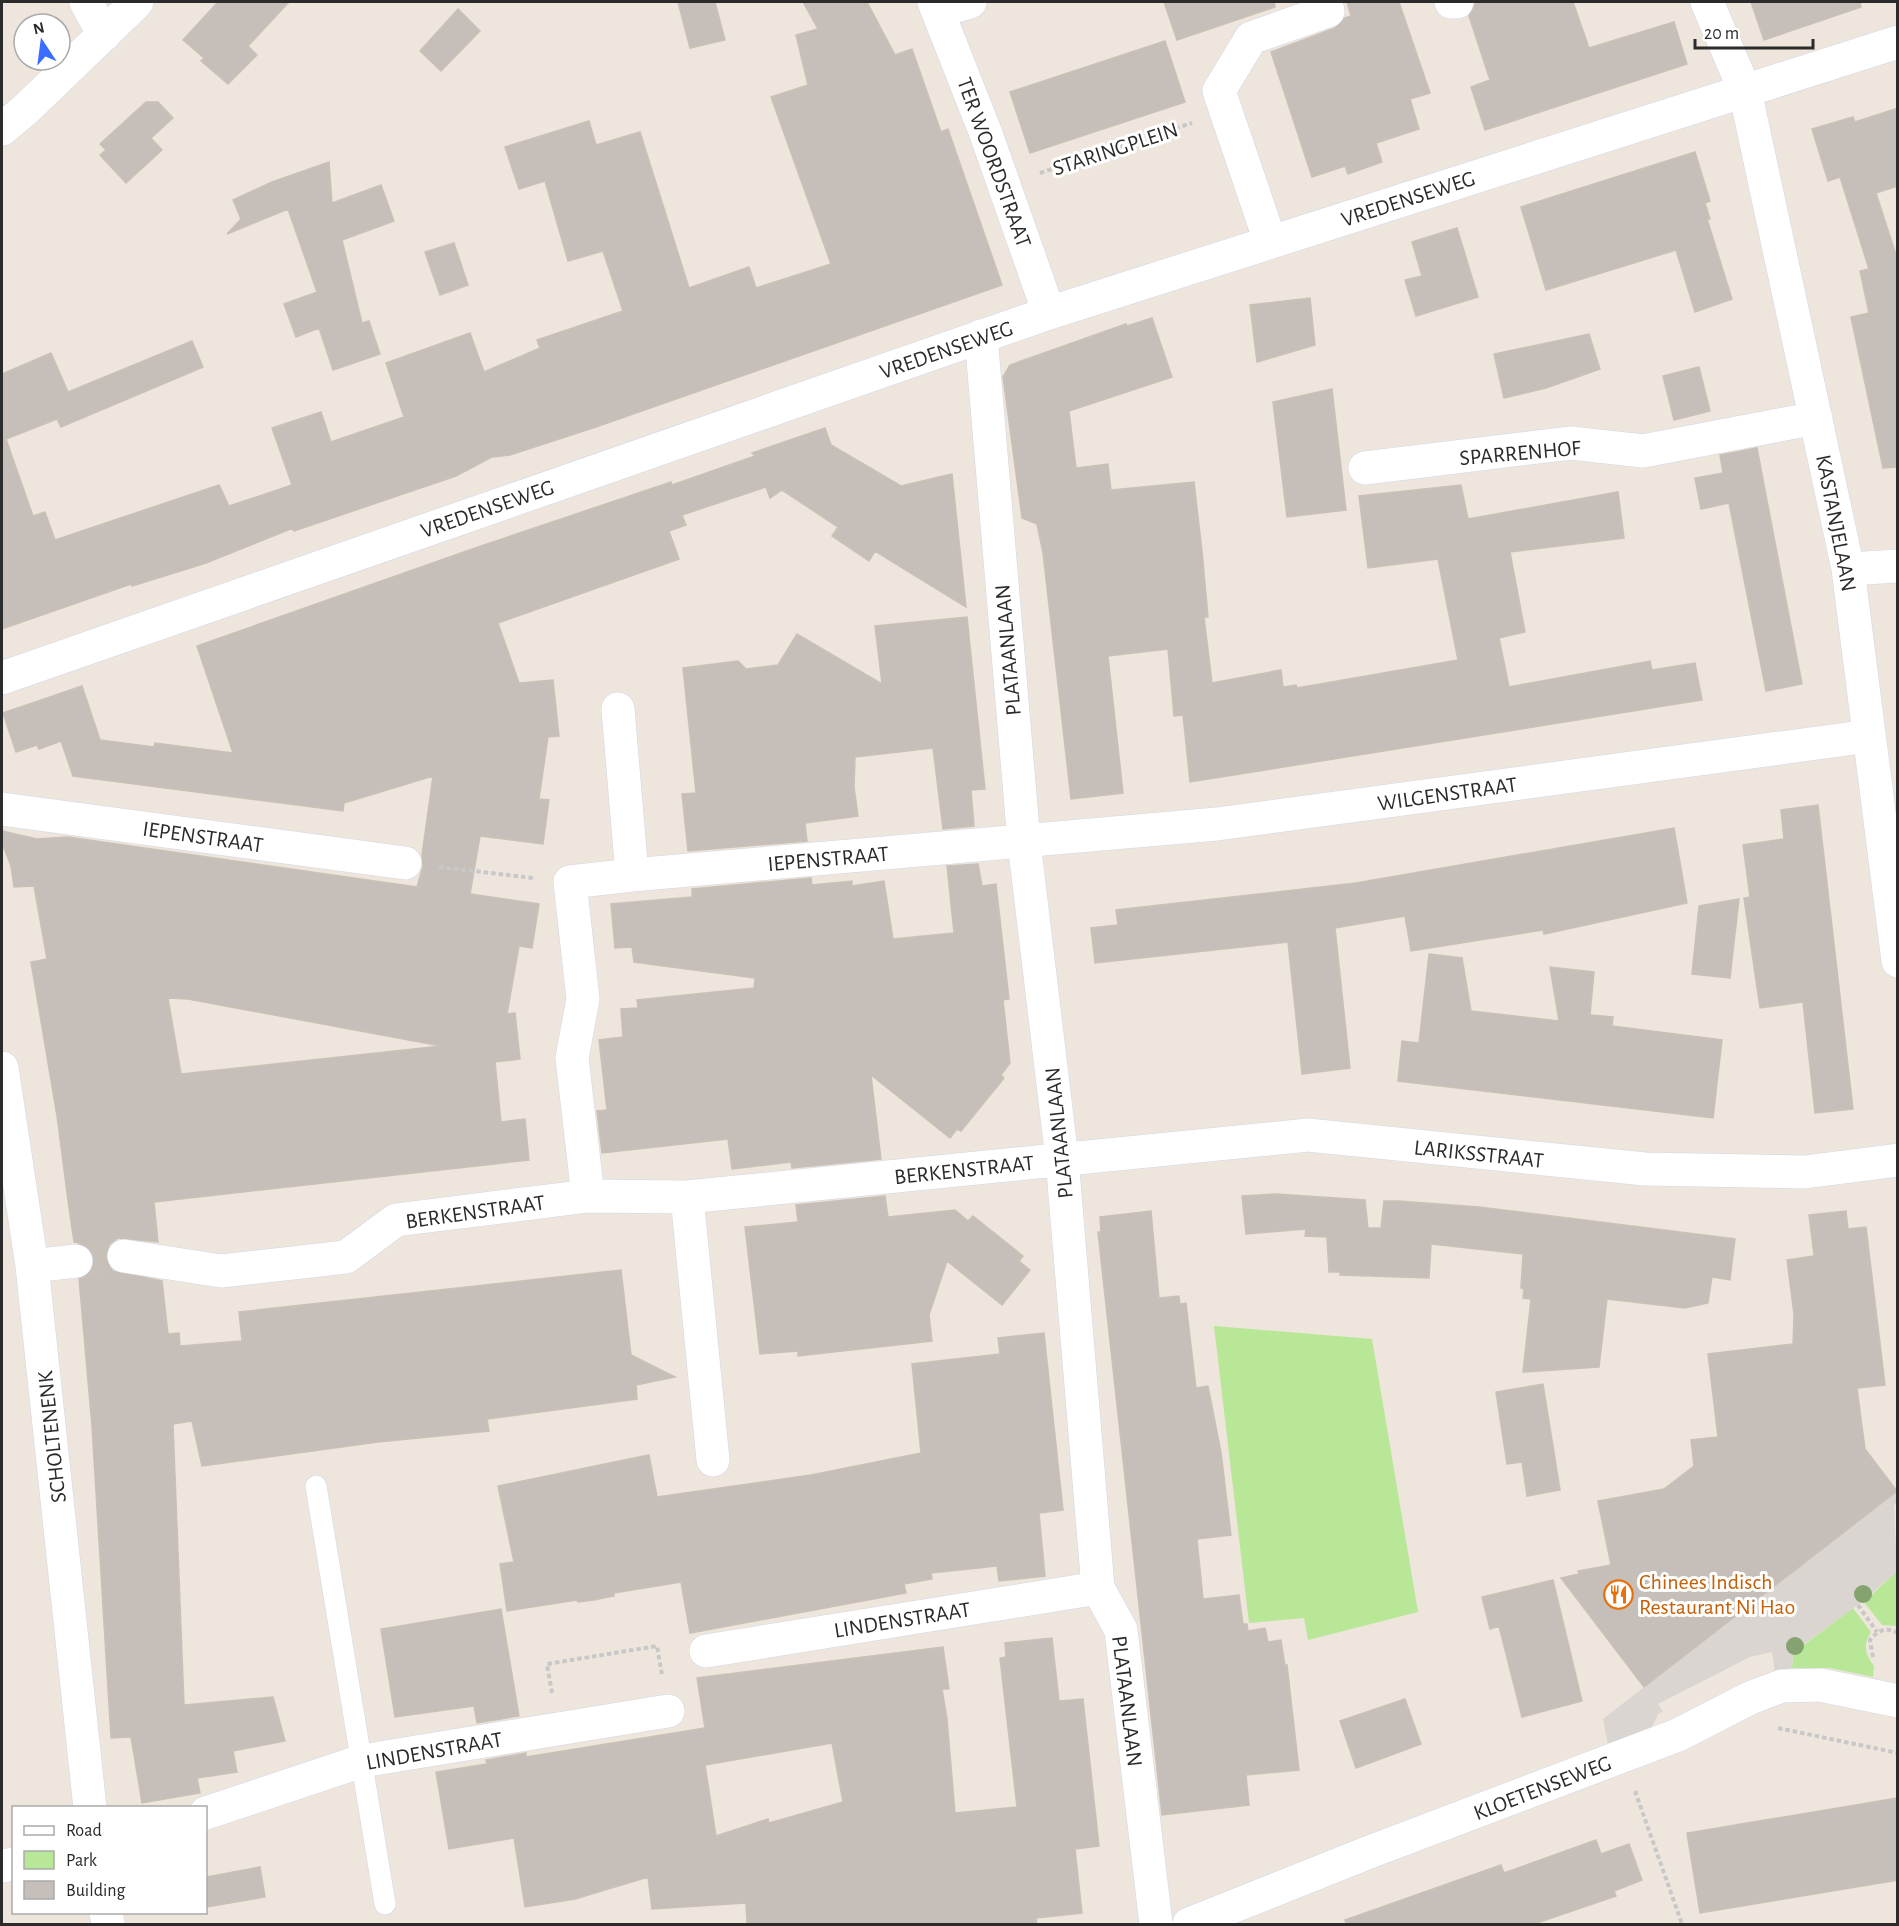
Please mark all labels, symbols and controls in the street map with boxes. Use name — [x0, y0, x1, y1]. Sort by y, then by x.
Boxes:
north arrow — [12, 12, 72, 72]
scale bar — [1695, 12, 1814, 50]
text: N — [32, 19, 46, 37]
text: 20 m — [1704, 25, 1739, 43]
street label: TER WOORDSTRAAT — [953, 75, 1035, 250]
street label: STARINGPLEIN — [1050, 118, 1181, 180]
street label: VREDENSEWEG — [1339, 167, 1478, 231]
street label: VREDENSEWEG — [877, 317, 1016, 383]
street label: SPARRENHOF — [1459, 437, 1582, 469]
street label: KASTANJELAAN — [1812, 453, 1860, 594]
street label: VREDENSEWEG — [418, 476, 557, 542]
street label: PLATAANLAAN — [991, 583, 1025, 716]
street label: WILGENSTRAAT — [1376, 773, 1519, 815]
street label: IEPENSTRAAT — [141, 818, 265, 856]
street label: IEPENSTRAAT — [767, 843, 890, 875]
street label: PLATAANLAAN — [1041, 1066, 1077, 1200]
street label: LARIKSSTRAAT — [1413, 1136, 1545, 1172]
street label: BERKENSTRAAT — [893, 1152, 1035, 1188]
street label: BERKENSTRAAT — [404, 1191, 546, 1233]
street label: SCHOLTENENK — [34, 1369, 70, 1504]
place label: Chinees Indisch Restaurant Ni Hao — [1639, 1571, 1795, 1618]
restaurant icon: Chinees Indisch Restaurant Ni Hao — [1602, 1578, 1634, 1610]
street label: LINDENSTRAAT — [832, 1598, 972, 1642]
street label: PLATAANLAAN — [1108, 1634, 1146, 1768]
street label: LINDENSTRAAT — [364, 1728, 504, 1774]
street label: KLOETENSEWEG — [1470, 1752, 1614, 1824]
legend — [12, 1806, 207, 1914]
text: Road — [66, 1822, 102, 1840]
text: Park — [66, 1852, 98, 1870]
text: Building — [66, 1882, 126, 1900]

